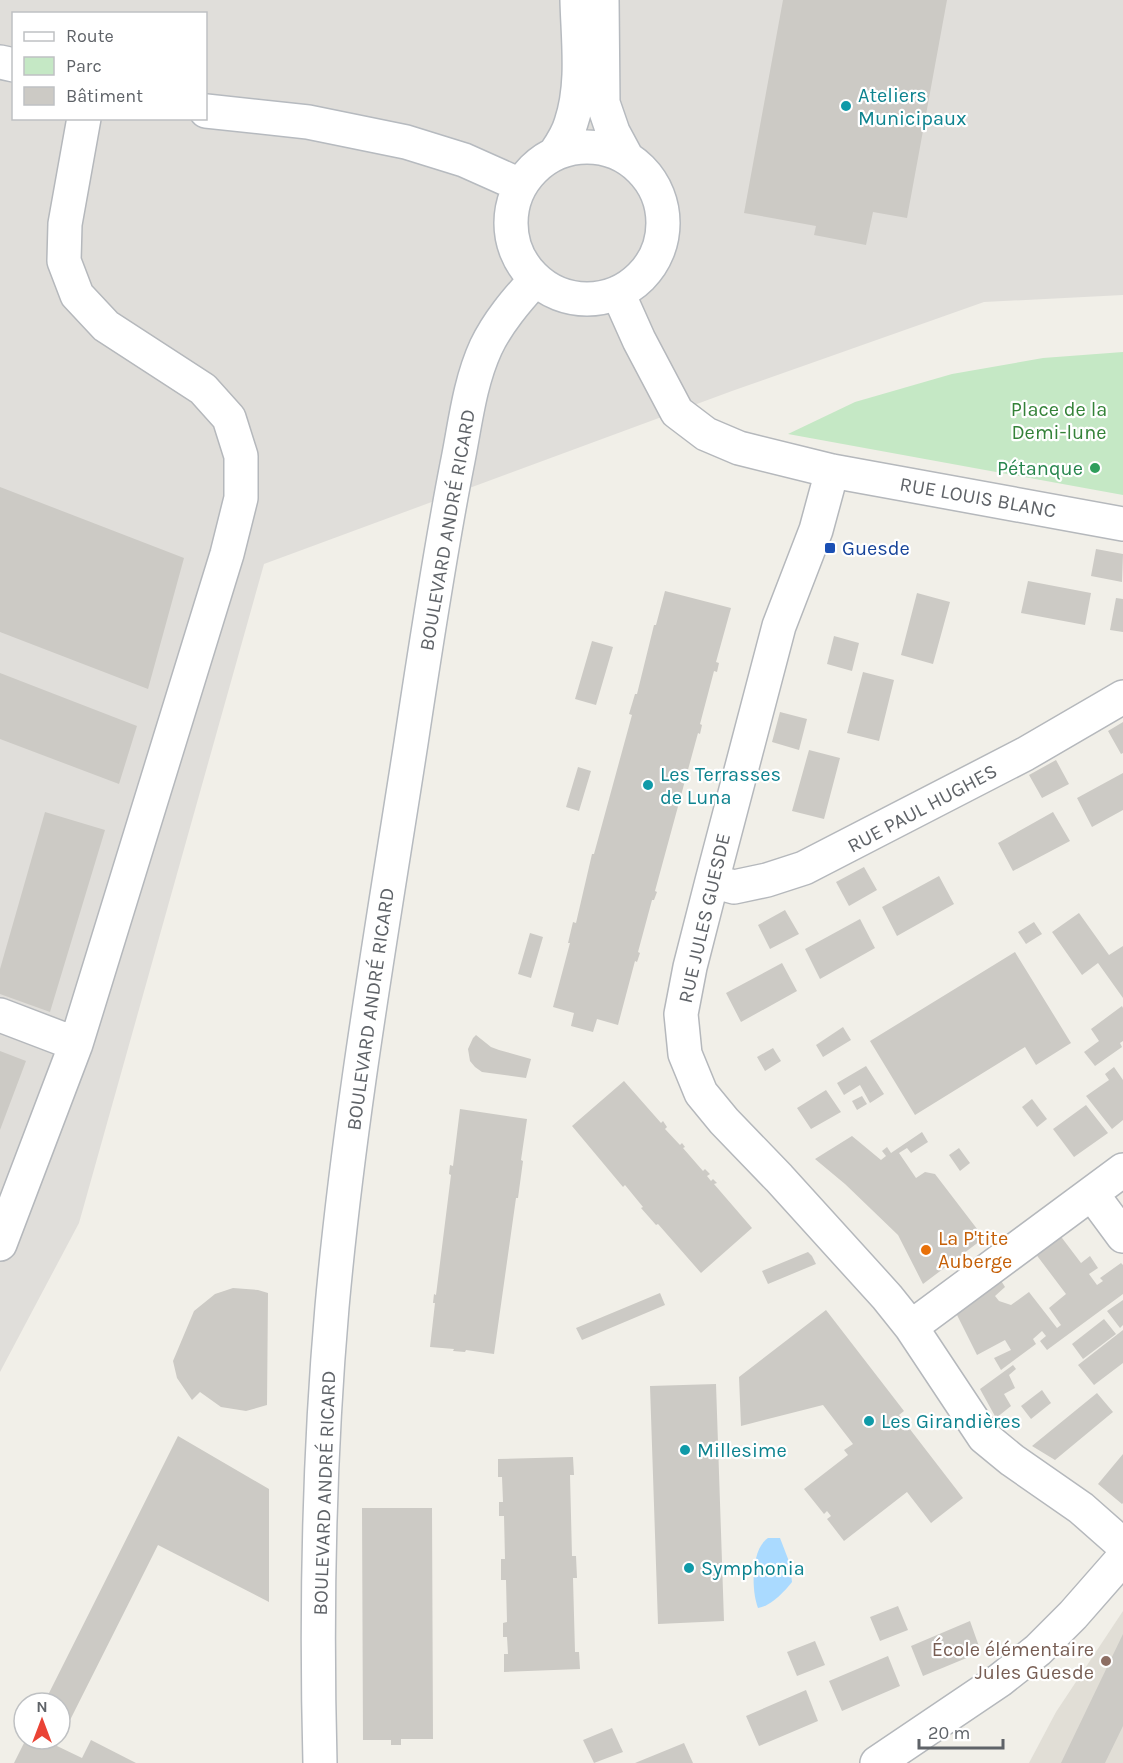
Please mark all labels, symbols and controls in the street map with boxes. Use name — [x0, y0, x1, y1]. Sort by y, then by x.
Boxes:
legend — [12, 12, 207, 120]
text: Route — [66, 25, 114, 47]
text: Parc — [66, 55, 102, 77]
place label: Ateliers Municipaux — [858, 84, 966, 130]
text: Bâtiment — [66, 85, 143, 107]
marker: Ateliers Municipaux — [839, 99, 853, 113]
park label: Place de la Demi-lune — [1011, 398, 1107, 444]
street label: BOULEVARD ANDRÉ RICARD — [414, 407, 480, 653]
place label: Pétanque — [997, 457, 1083, 480]
marker: Pétanque — [1088, 461, 1102, 475]
street label: RUE LOUIS BLANC — [898, 472, 1058, 523]
place label: Guesde — [842, 537, 910, 560]
marker: Guesde — [823, 541, 837, 555]
street label: RUE PAUL HUGHES — [843, 759, 1001, 858]
place label: Les Terrasses de Luna — [660, 763, 781, 809]
marker: Les Terrasses de Luna — [641, 778, 655, 792]
street label: RUE JULES GUESDE — [674, 831, 735, 1005]
street label: BOULEVARD ANDRÉ RICARD — [341, 886, 399, 1132]
place label: La P'tite Auberge — [938, 1227, 1012, 1273]
marker: La P'tite Auberge — [919, 1243, 933, 1257]
street label: BOULEVARD ANDRÉ RICARD — [308, 1370, 340, 1616]
place label: Les Girandières — [881, 1410, 1021, 1433]
marker: Les Girandières — [862, 1414, 876, 1428]
place label: Millesime — [697, 1439, 787, 1462]
marker: Millesime — [678, 1443, 692, 1457]
place label: Symphonia — [701, 1557, 805, 1580]
marker: Symphonia — [682, 1561, 696, 1575]
place label: École élémentaire Jules Guesde — [932, 1637, 1094, 1684]
marker: École élémentaire Jules Guesde — [1099, 1654, 1113, 1668]
north arrow — [12, 1691, 72, 1751]
text: N — [36, 1697, 48, 1716]
scale bar — [919, 1712, 1003, 1750]
text: 20 m — [928, 1722, 970, 1744]

